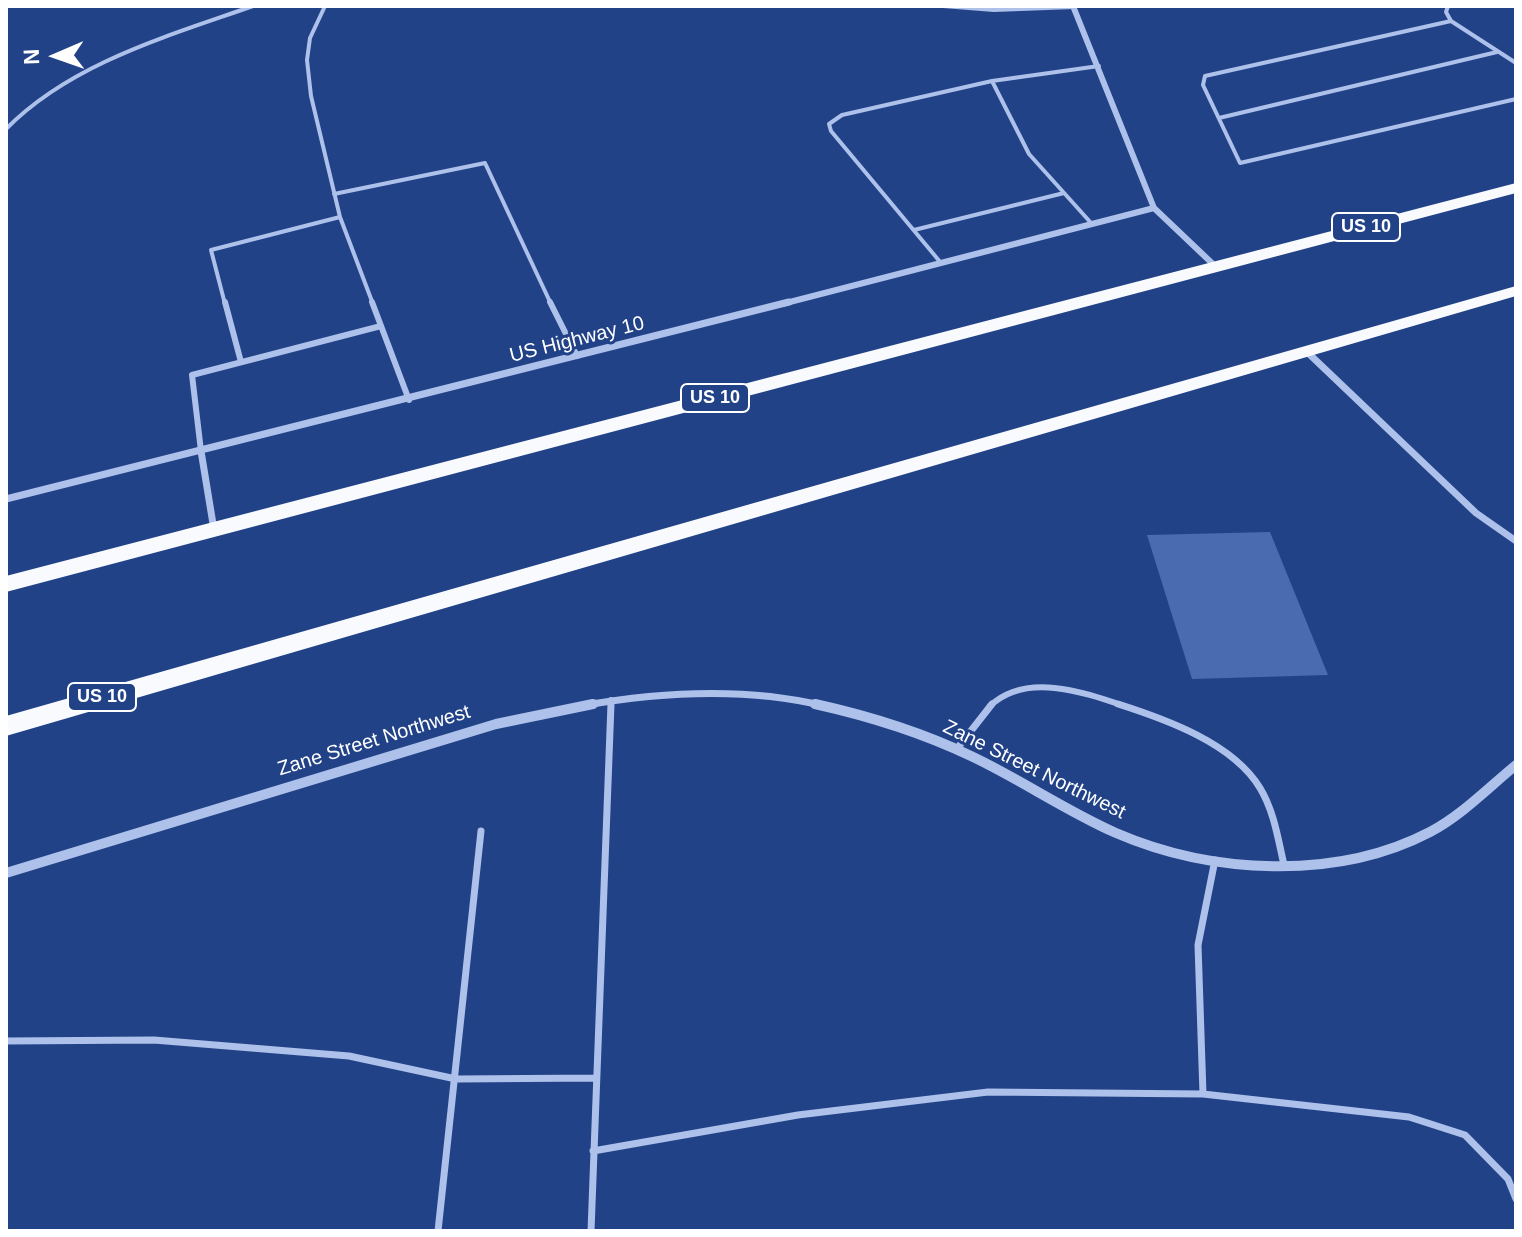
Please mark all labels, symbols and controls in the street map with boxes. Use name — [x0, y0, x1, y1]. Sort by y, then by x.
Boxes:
north arrow — [16, 16, 96, 96]
text: N — [19, 48, 44, 65]
road number: US 10 — [1332, 213, 1400, 241]
street label: US Highway 10 — [507, 312, 647, 368]
road number: US 10 — [681, 384, 749, 412]
road number: US 10 — [68, 683, 136, 711]
street label: Zane Street Northwest — [275, 700, 473, 782]
street label: Zane Street Northwest — [939, 715, 1129, 825]

